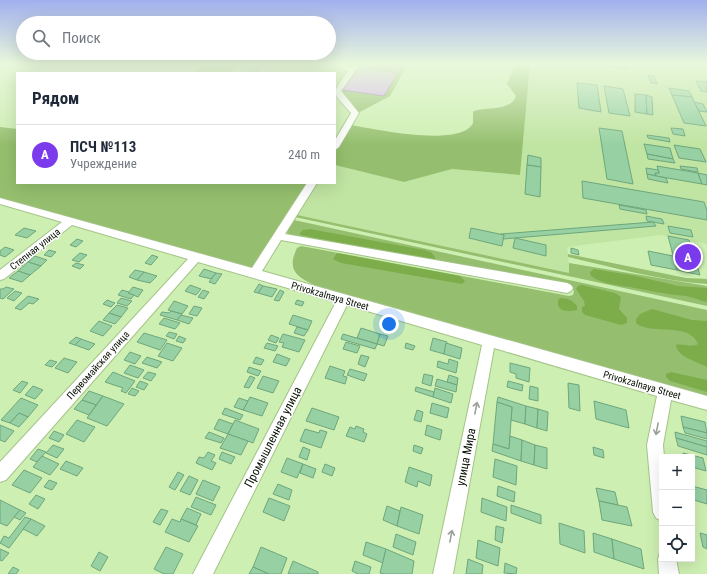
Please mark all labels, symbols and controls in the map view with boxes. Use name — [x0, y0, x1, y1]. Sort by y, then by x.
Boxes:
search box — [16, 16, 336, 60]
icon: search — [30, 27, 52, 49]
text: Поиск — [62, 29, 101, 47]
text: Рядом — [32, 88, 79, 108]
text: ПСЧ №113 — [70, 138, 136, 156]
text: A — [41, 147, 49, 162]
text: 240 m — [288, 147, 320, 162]
text: Учреждение — [70, 156, 137, 171]
street label: Степная улица — [8, 226, 62, 272]
pin: A — [675, 242, 701, 272]
street label: Privokzalnaya Street — [290, 280, 370, 312]
your location — [379, 314, 399, 334]
street label: Первомайская улица — [65, 329, 132, 401]
street label: Privokzalnaya Street — [602, 369, 682, 401]
street label: Промышленная улица — [242, 384, 305, 490]
one-way arrow — [472, 402, 480, 415]
one-way arrow — [653, 422, 661, 435]
street label: улица Мира — [454, 427, 479, 487]
map controls — [659, 454, 695, 562]
button: + — [659, 454, 695, 490]
button: − — [659, 490, 695, 526]
button: locate — [659, 526, 695, 562]
one-way arrow — [447, 530, 455, 543]

